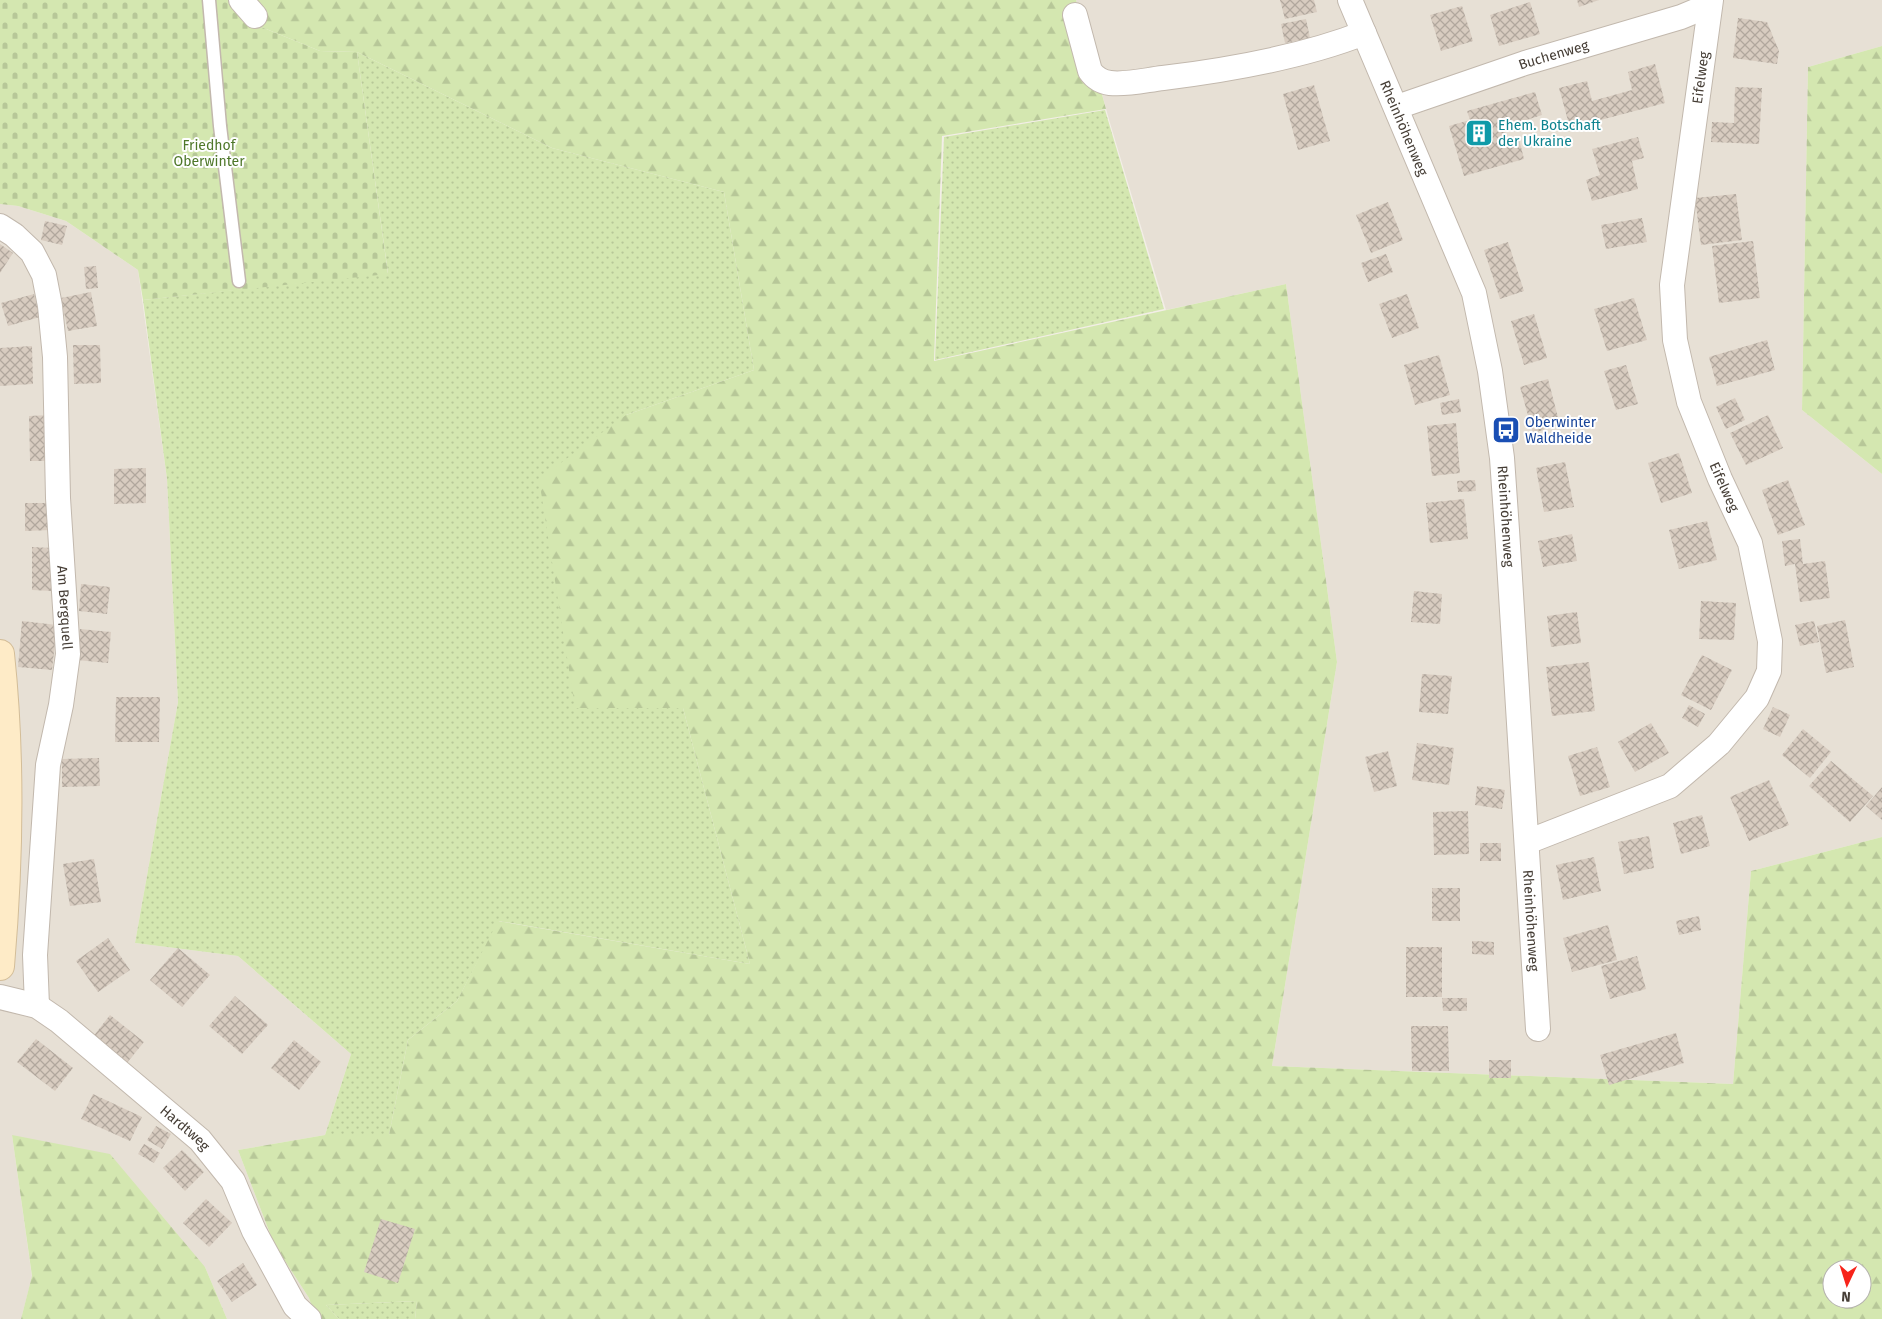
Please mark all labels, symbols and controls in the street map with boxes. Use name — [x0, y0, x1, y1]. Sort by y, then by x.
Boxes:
street label: Buchenweg — [1516, 36, 1591, 73]
street label: Eifelweg — [1688, 50, 1712, 105]
street label: Rheinhöhenweg — [1376, 78, 1432, 179]
place label: Ehem. Botschaft der Ukraine — [1498, 117, 1602, 150]
building icon: Ehem. Botschaft der Ukraine — [1464, 118, 1494, 148]
park label: Friedhof Oberwinter — [173, 137, 245, 170]
place label: Oberwinter Waldheide — [1525, 414, 1597, 447]
bus stop icon: Oberwinter Waldheide — [1491, 415, 1521, 445]
street label: Eifelweg — [1706, 459, 1743, 515]
street label: Rheinhöhenweg — [1494, 465, 1518, 568]
street label: Am Bergquell — [54, 565, 76, 650]
street label: Rheinhöhenweg — [1520, 869, 1543, 973]
street label: Hardtweg — [157, 1102, 214, 1155]
north arrow — [1822, 1259, 1872, 1309]
text: N — [1841, 1288, 1851, 1305]

